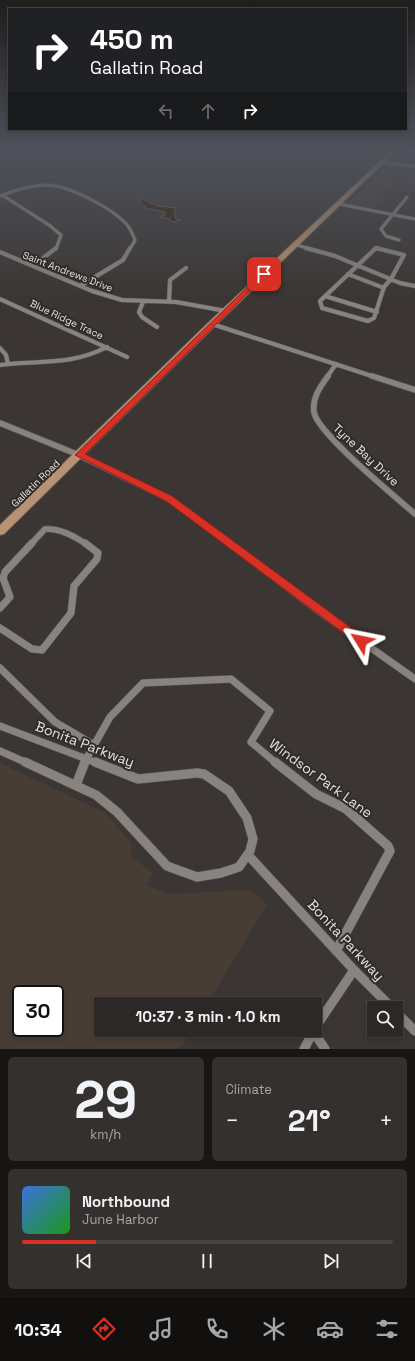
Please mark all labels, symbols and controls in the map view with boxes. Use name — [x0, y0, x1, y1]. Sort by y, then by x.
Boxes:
text: 450 m — [90, 21, 174, 57]
icon: right — [24, 24, 76, 76]
text: Gallatin Road — [90, 56, 203, 79]
icon: left — [155, 100, 177, 122]
icon: ahead — [197, 100, 219, 122]
icon: right — [239, 100, 261, 122]
street label: Saint Andrews Drive — [21, 248, 115, 295]
pin — [247, 257, 281, 291]
icon: arrive — [253, 263, 275, 285]
street label: Blue Ridge Trace — [28, 297, 106, 342]
street label: Tyne Bay Drive — [330, 420, 402, 490]
street label: Gallatin Road — [8, 457, 63, 510]
position arrow — [340, 620, 382, 662]
street label: Bonita Parkway — [33, 717, 137, 771]
street label: Windsor Park Lane — [266, 734, 376, 822]
street label: Bonita Parkway — [304, 896, 388, 984]
speed limit sign: 30 — [12, 985, 64, 1037]
map controls — [367, 1001, 403, 1037]
button: search — [367, 1001, 403, 1037]
text: 10:37 · 3 min · 1.0 km — [135, 1007, 281, 1026]
text: 29 — [74, 1067, 137, 1133]
text: Climate — [226, 1081, 272, 1098]
text: 21° — [288, 1101, 331, 1140]
text: − — [226, 1106, 239, 1134]
text: + — [379, 1106, 393, 1134]
text: km/h — [90, 1126, 121, 1143]
text: Northbound — [82, 1192, 170, 1211]
text: June Harbor — [82, 1211, 159, 1228]
icon: previous — [73, 1250, 95, 1272]
icon: pause — [196, 1250, 218, 1272]
icon: next — [320, 1250, 342, 1272]
icon: directions — [90, 1315, 118, 1343]
icon: music — [147, 1315, 175, 1343]
icon: phone — [203, 1315, 231, 1343]
icon: climate — [260, 1315, 288, 1343]
icon: car — [316, 1315, 344, 1343]
icon: filters — [373, 1315, 401, 1343]
text: 10:34 — [14, 1318, 62, 1341]

